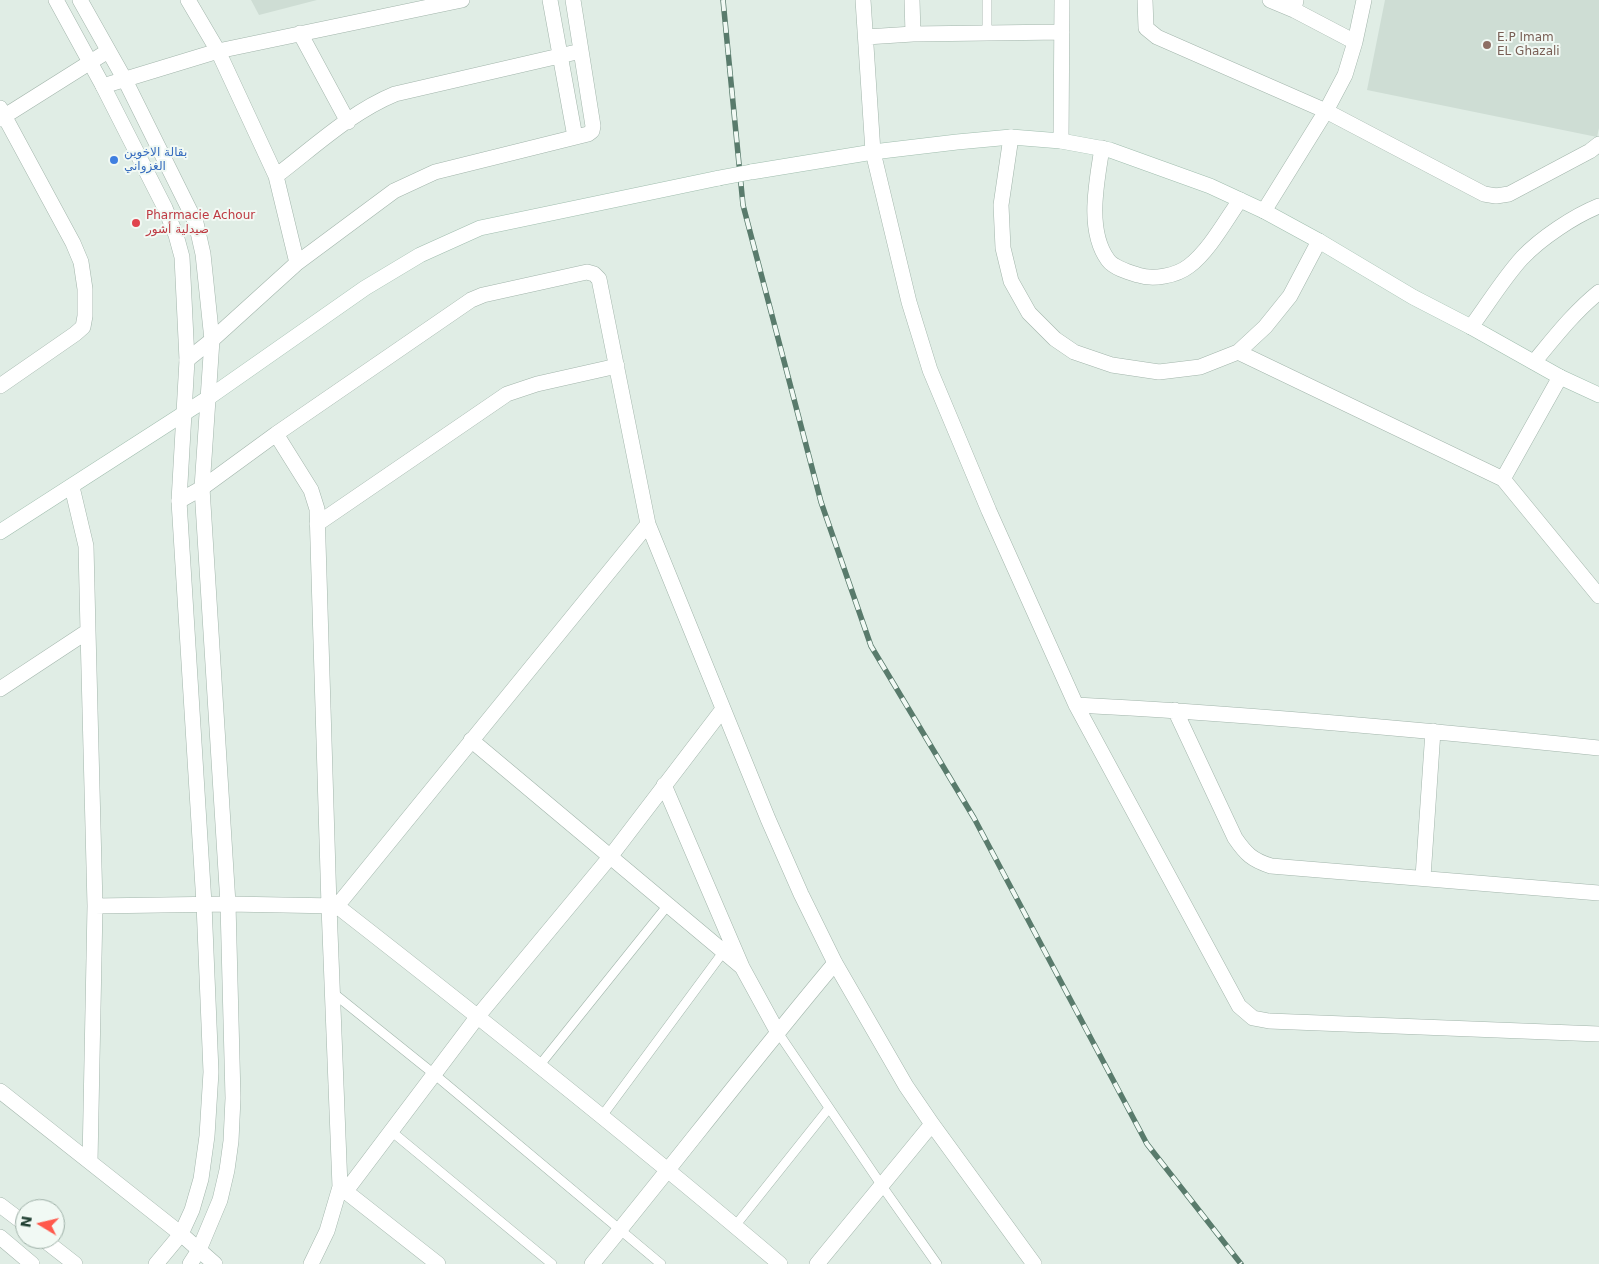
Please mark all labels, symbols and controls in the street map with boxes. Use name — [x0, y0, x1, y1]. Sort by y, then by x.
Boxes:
place label: E.P Imam EL Ghazali — [1497, 31, 1560, 59]
marker: E.P Imam EL Ghazali — [1481, 39, 1493, 51]
place label: بقالة الاخوين الغزواني — [124, 146, 187, 174]
marker: بقالة الاخوين الغزواني — [108, 154, 120, 166]
place label: Pharmacie Achour صيدلية أشور — [146, 209, 255, 237]
marker: Pharmacie Achour صيدلية أشور — [130, 217, 142, 229]
north arrow — [15, 1199, 65, 1249]
text: N — [17, 1215, 35, 1229]

